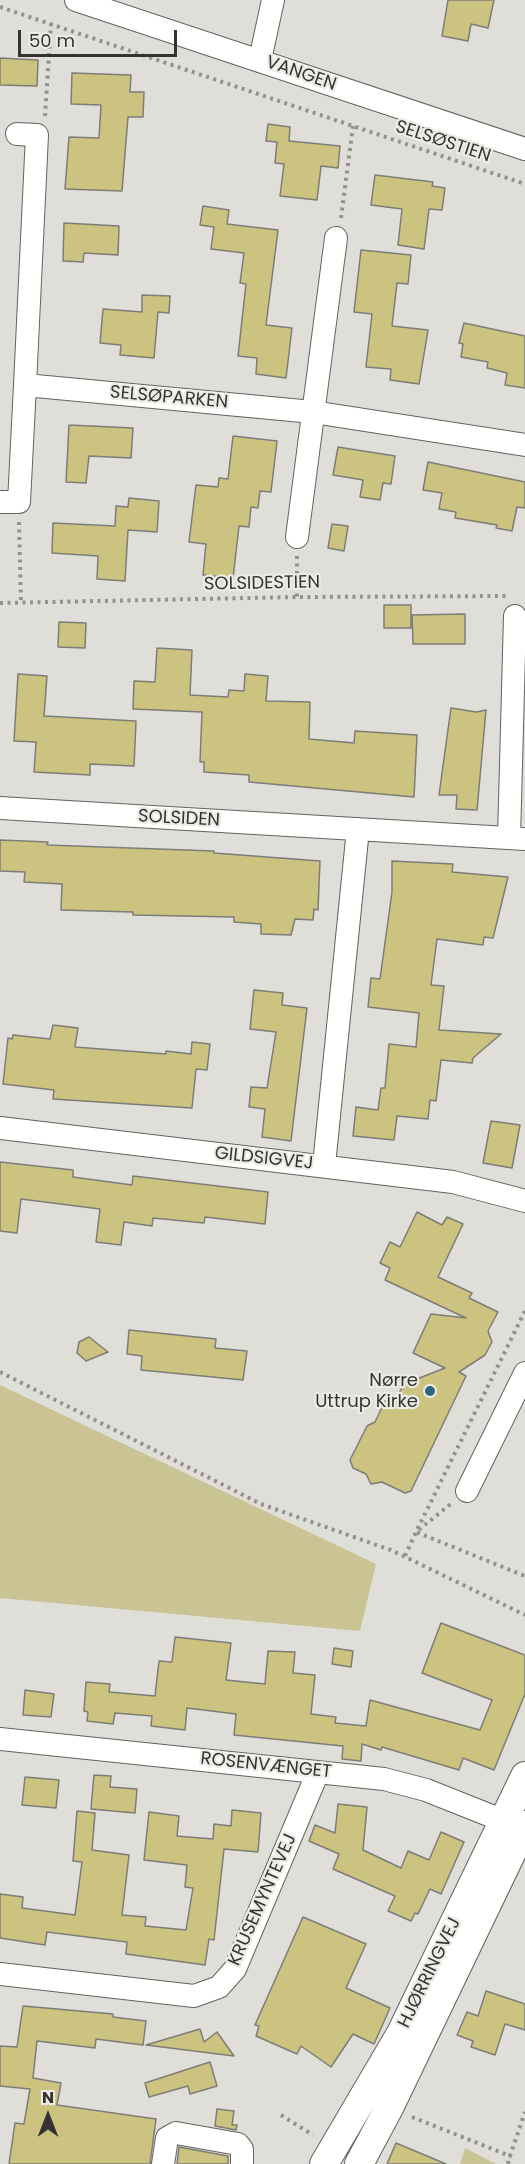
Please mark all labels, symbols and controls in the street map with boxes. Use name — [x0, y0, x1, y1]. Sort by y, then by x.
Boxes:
scale bar — [21, 18, 180, 56]
text: 50 m — [29, 28, 75, 53]
street label: VANGEN — [263, 52, 339, 96]
street label: SELSØSTIEN — [393, 116, 493, 168]
street label: SELSØPARKEN — [109, 382, 229, 414]
street label: SOLSIDESTIEN — [204, 572, 320, 596]
street label: SOLSIDEN — [137, 806, 221, 832]
street label: GILDSIGVEJ — [214, 1143, 314, 1175]
place label: Nørre Uttrup Kirke — [315, 1370, 418, 1412]
marker: Nørre Uttrup Kirke — [423, 1384, 437, 1398]
street label: ROSENVÆNGET — [199, 1748, 333, 1784]
street label: KRUSEMYNTEVEJ — [224, 1831, 302, 1969]
street label: HJØRRINGVEJ — [394, 1914, 466, 2032]
north arrow — [18, 2086, 78, 2146]
text: N — [42, 2086, 54, 2109]

